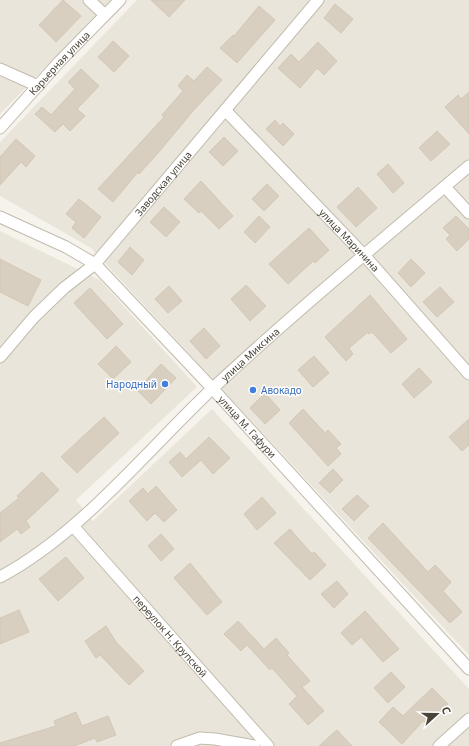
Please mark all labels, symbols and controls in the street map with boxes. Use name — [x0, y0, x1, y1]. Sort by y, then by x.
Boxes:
street label: Карьерная улица — [26, 28, 93, 98]
street label: Заводская улица — [132, 148, 195, 219]
street label: улица Маринина — [316, 205, 383, 275]
street label: улица Миксина — [218, 324, 282, 384]
place label: Народный — [106, 377, 157, 391]
marker: Народный — [160, 379, 170, 389]
place label: Авокадо — [261, 383, 302, 397]
marker: Авокадо — [248, 385, 258, 395]
street label: улица М. Гафури — [215, 392, 280, 461]
street label: переулок Н. Крупской — [130, 592, 211, 680]
north arrow — [417, 694, 457, 734]
text: С — [439, 704, 455, 716]

